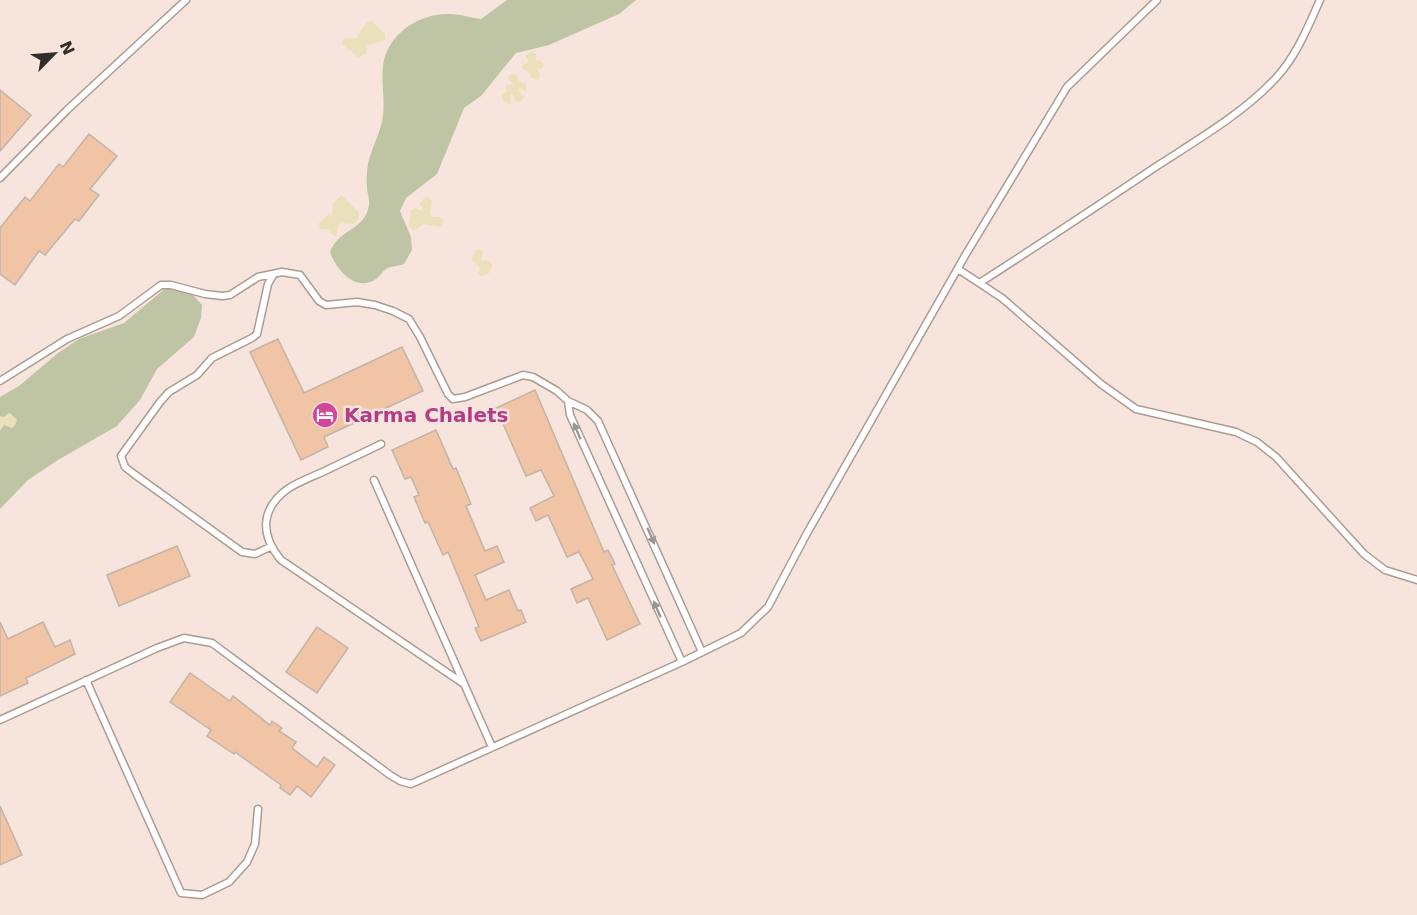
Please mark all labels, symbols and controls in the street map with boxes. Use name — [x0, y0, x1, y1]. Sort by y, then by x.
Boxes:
north arrow — [24, 24, 84, 84]
text: N — [56, 38, 79, 58]
hotel icon: Karma Chalets — [310, 400, 340, 430]
place label: Karma Chalets — [344, 403, 508, 427]
one-way arrow — [572, 422, 582, 440]
one-way arrow — [646, 527, 656, 545]
one-way arrow — [653, 600, 662, 617]

